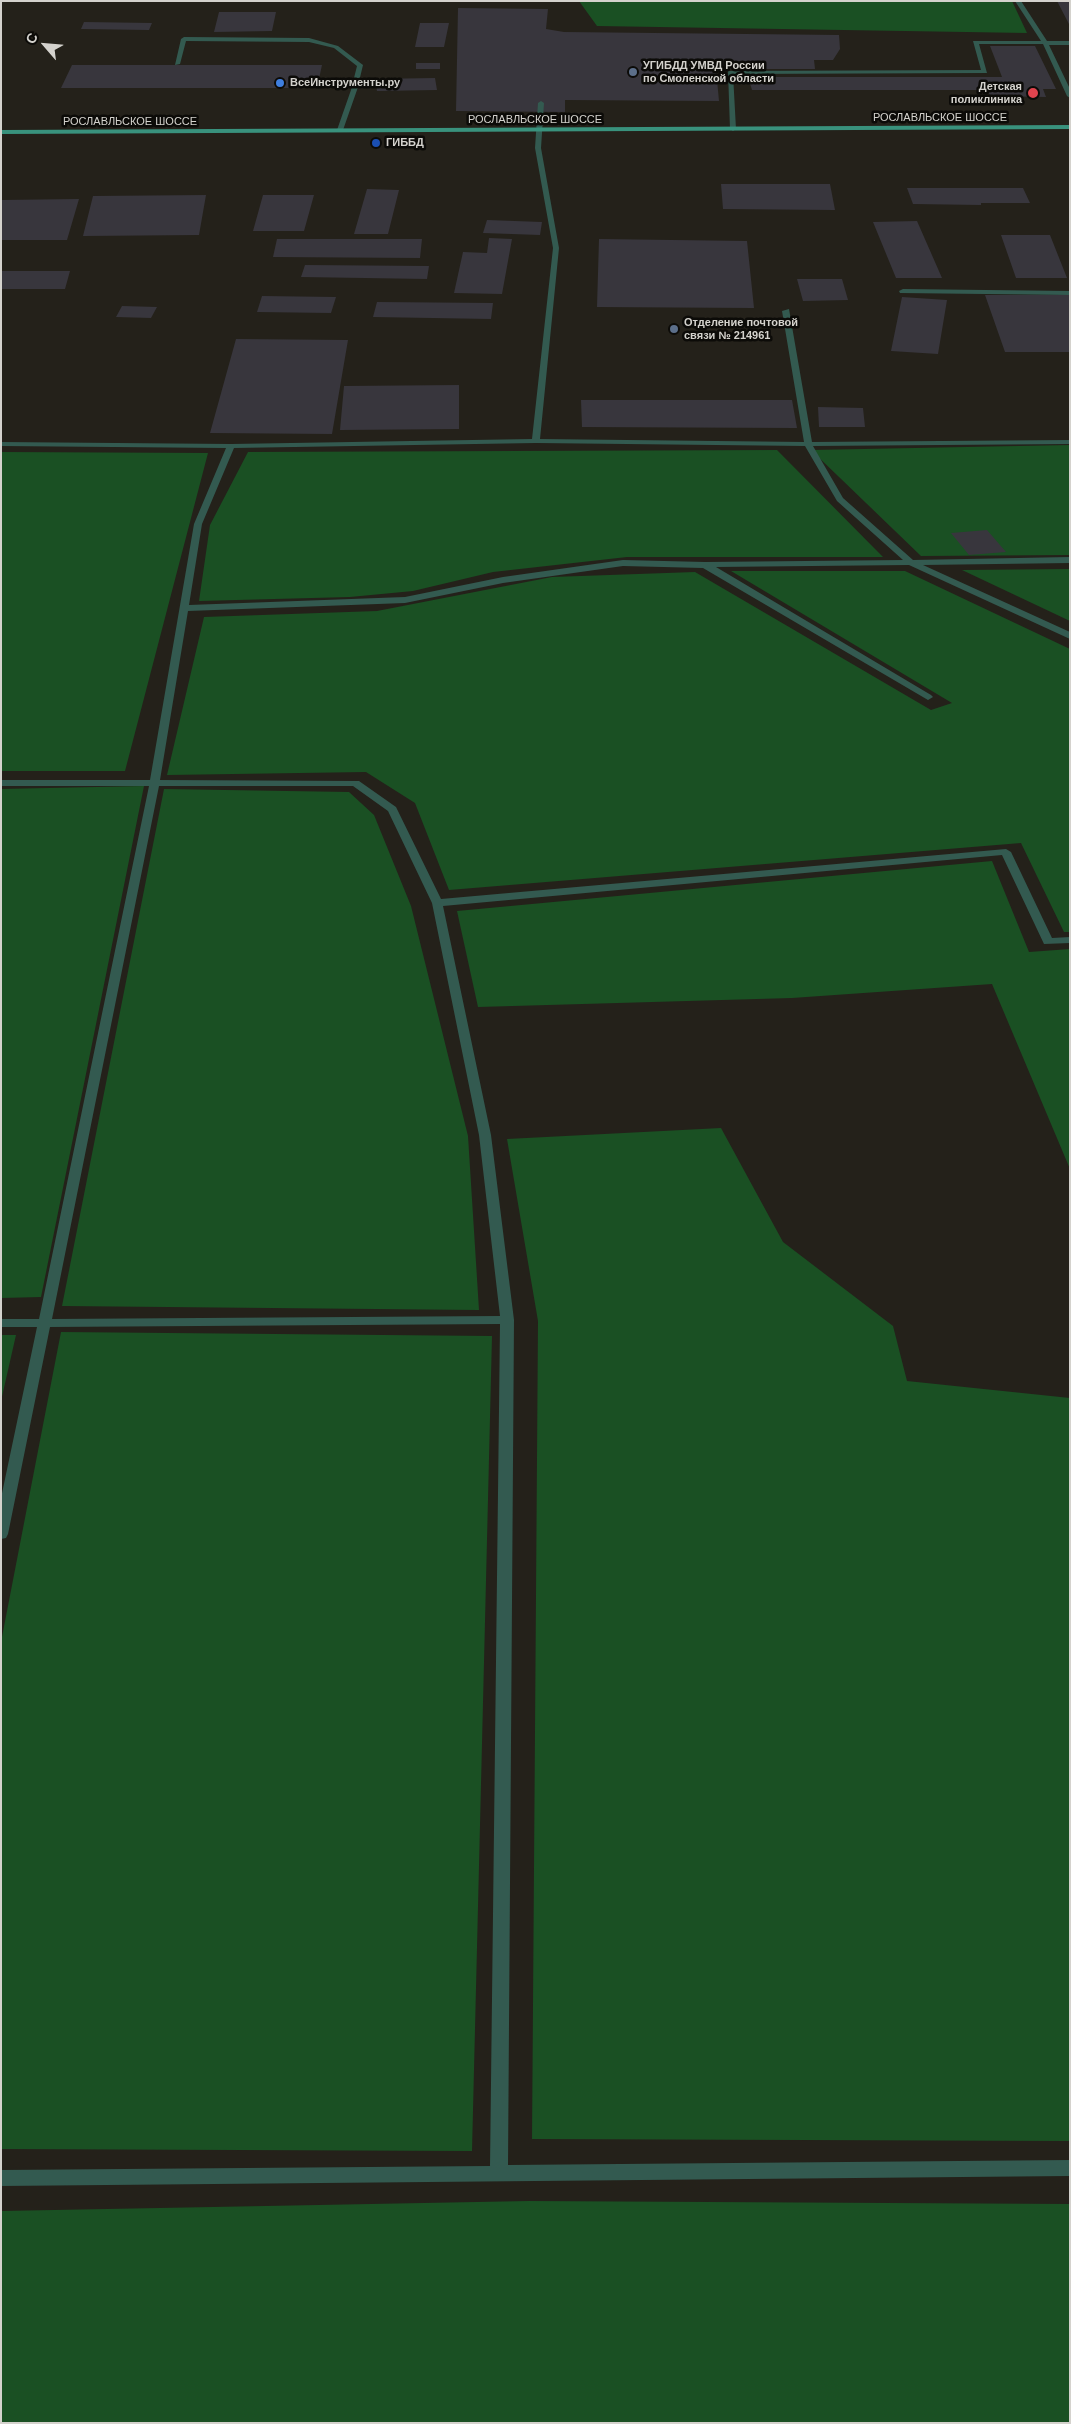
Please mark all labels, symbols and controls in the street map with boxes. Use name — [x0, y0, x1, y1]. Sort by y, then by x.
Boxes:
north arrow — [20, 20, 70, 70]
text: С — [22, 30, 41, 46]
place label: УГИБДД УМВД России по Смоленской области — [643, 59, 774, 85]
marker: УГИБДД УМВД России по Смоленской области — [627, 66, 639, 78]
place label: ВсеИнструменты.ру — [290, 76, 400, 90]
marker: ВсеИнструменты.ру — [274, 77, 286, 89]
place label: Детская поликлиника — [951, 80, 1022, 106]
marker: Детская поликлиника — [1026, 86, 1040, 100]
street label: РОСЛАВЛЬСКОЕ ШОССЕ — [873, 111, 1007, 125]
street label: РОСЛАВЛЬСКОЕ ШОССЕ — [468, 113, 602, 127]
street label: РОСЛАВЛЬСКОЕ ШОССЕ — [63, 115, 197, 129]
place label: ГИББД — [386, 136, 424, 150]
marker: ГИББД — [370, 137, 382, 149]
place label: Отделение почтовой связи № 214961 — [684, 316, 798, 342]
marker: Отделение почтовой связи № 214961 — [668, 323, 680, 335]

